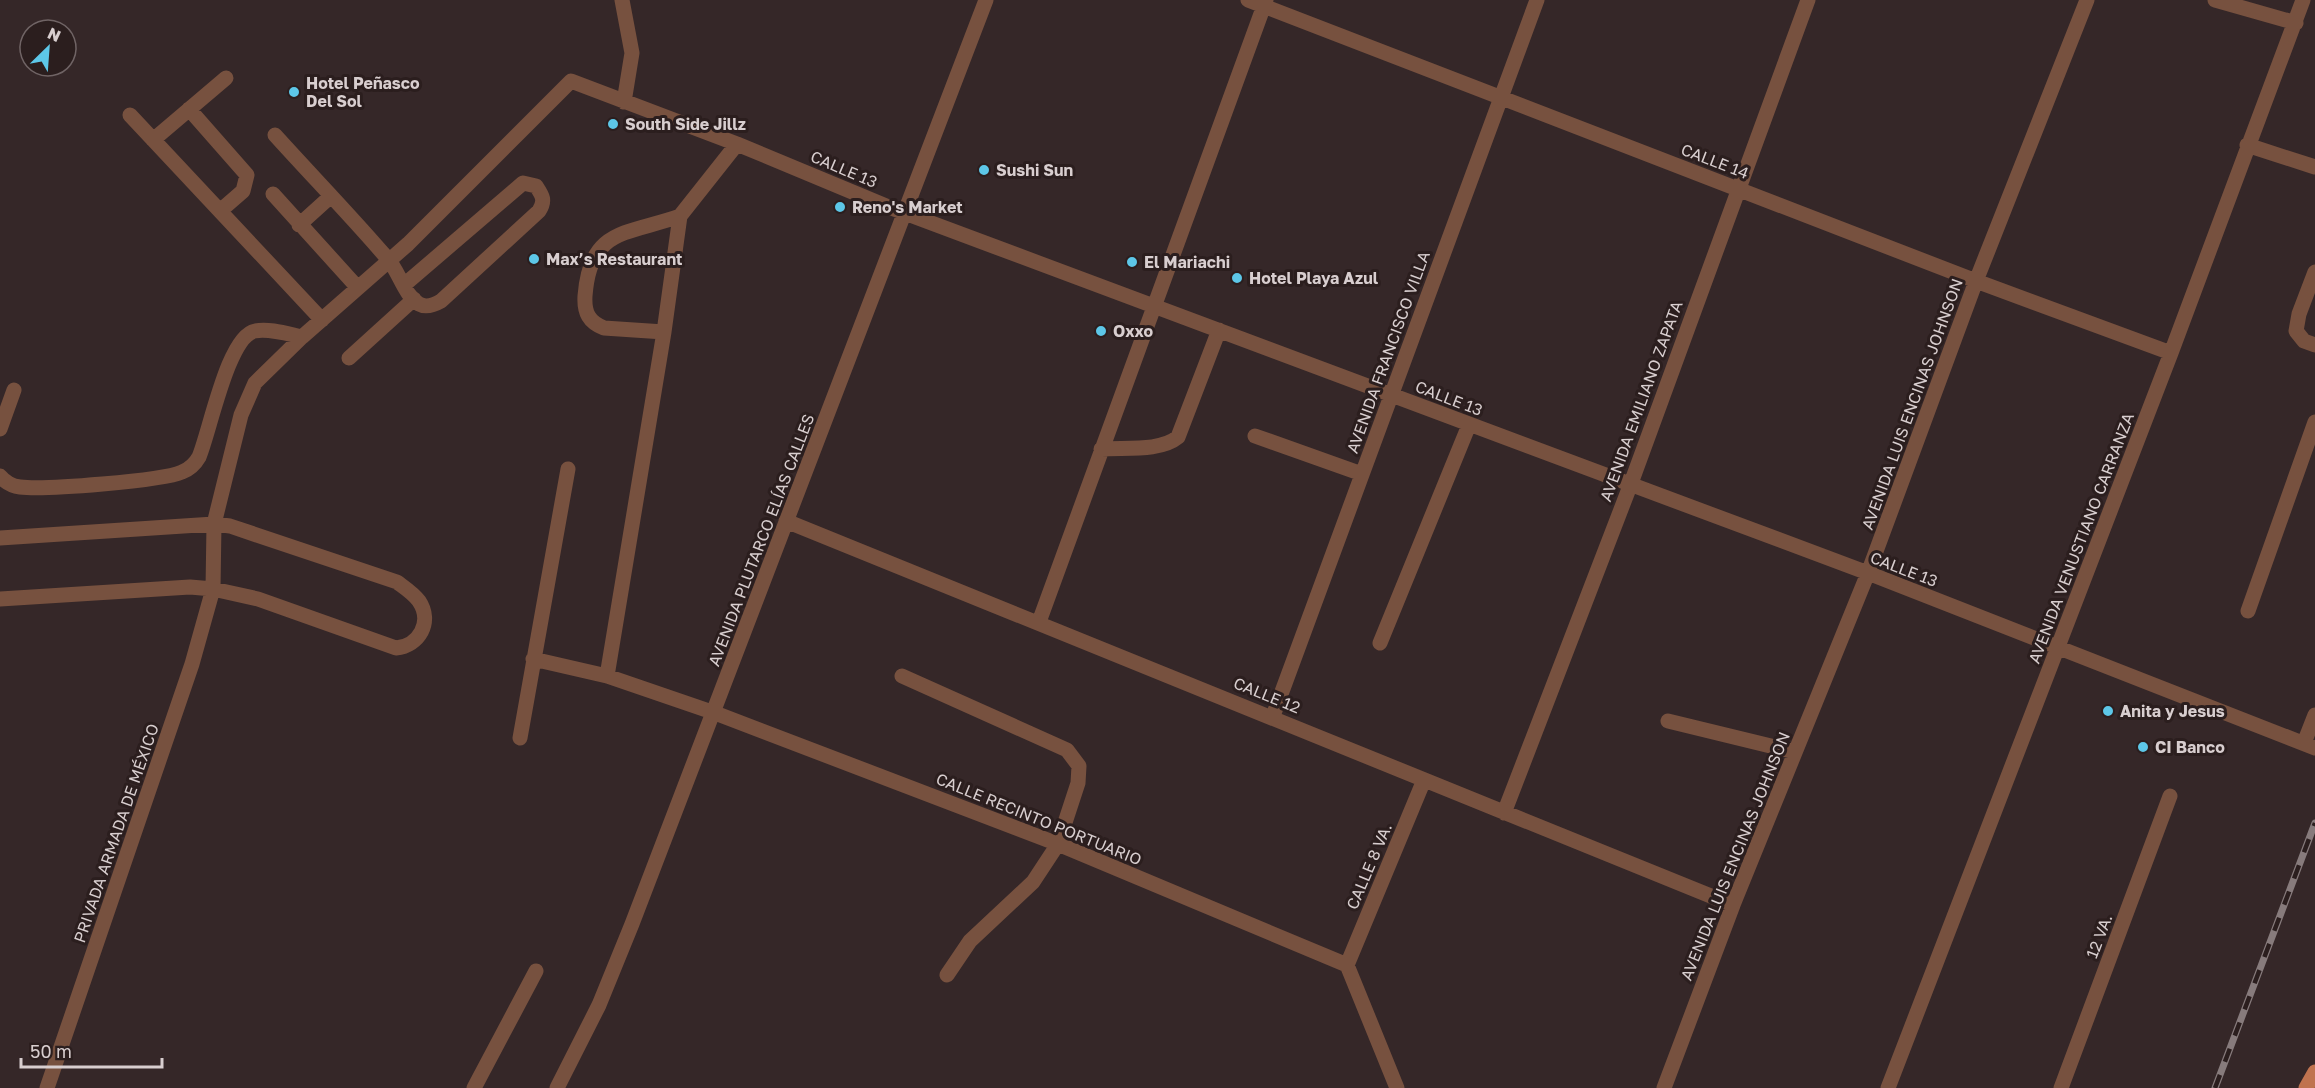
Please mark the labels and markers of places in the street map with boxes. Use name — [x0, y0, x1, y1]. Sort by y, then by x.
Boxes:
place label: Hotel Peñasco Del Sol — [306, 73, 420, 111]
marker: Hotel Peñasco Del Sol — [287, 85, 301, 99]
place label: South Side Jillz — [625, 114, 746, 134]
marker: South Side Jillz — [606, 117, 620, 131]
place label: Sushi Sun — [996, 160, 1073, 180]
marker: Sushi Sun — [977, 163, 991, 177]
place label: Reno's Market — [852, 197, 963, 217]
marker: Reno's Market — [833, 200, 847, 214]
place label: Max’s Restaurant — [546, 249, 682, 269]
marker: Max’s Restaurant — [527, 252, 541, 266]
place label: El Mariachi — [1144, 252, 1230, 272]
marker: El Mariachi — [1125, 255, 1139, 269]
place label: Hotel Playa Azul — [1249, 268, 1379, 288]
marker: Hotel Playa Azul — [1230, 271, 1244, 285]
place label: Oxxo — [1113, 321, 1154, 341]
marker: Oxxo — [1094, 324, 1108, 338]
place label: Anita y Jesus — [2120, 701, 2225, 721]
marker: Anita y Jesus — [2101, 704, 2115, 718]
place label: CI Banco — [2155, 737, 2225, 757]
marker: CI Banco — [2136, 740, 2150, 754]

